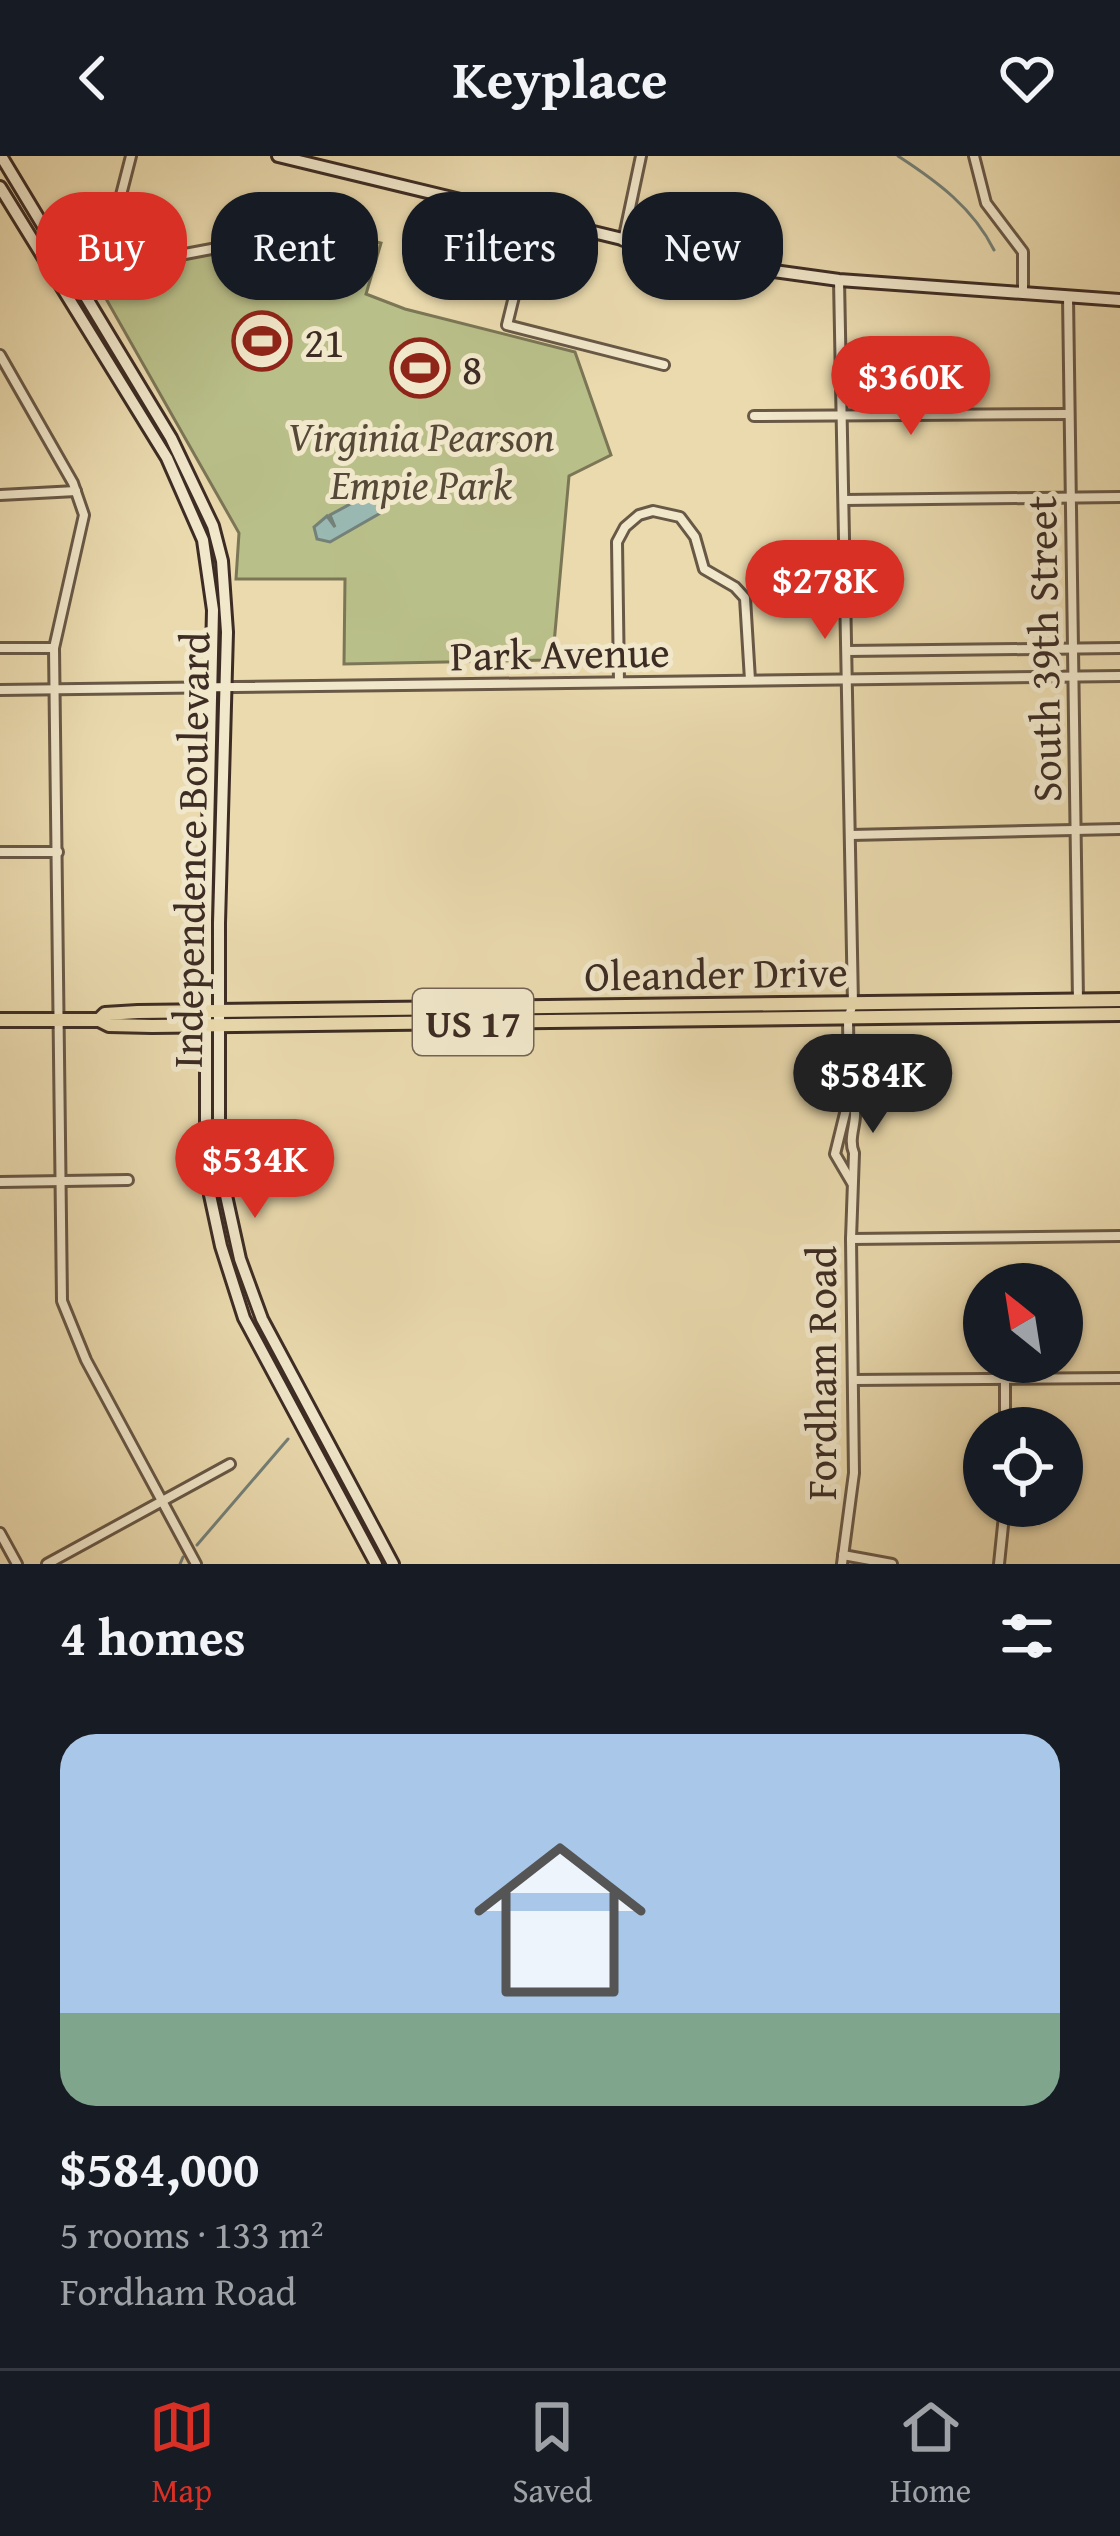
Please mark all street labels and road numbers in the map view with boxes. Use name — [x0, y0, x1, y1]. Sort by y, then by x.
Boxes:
street label: South 39th Street — [1010, 495, 1076, 803]
street label: Park Avenue — [450, 621, 670, 685]
street label: Independence Boulevard — [156, 631, 224, 1069]
street label: Oleander Drive — [584, 940, 848, 1006]
road number: US 17 — [413, 989, 533, 1055]
street label: Fordham Road — [790, 1245, 851, 1500]

